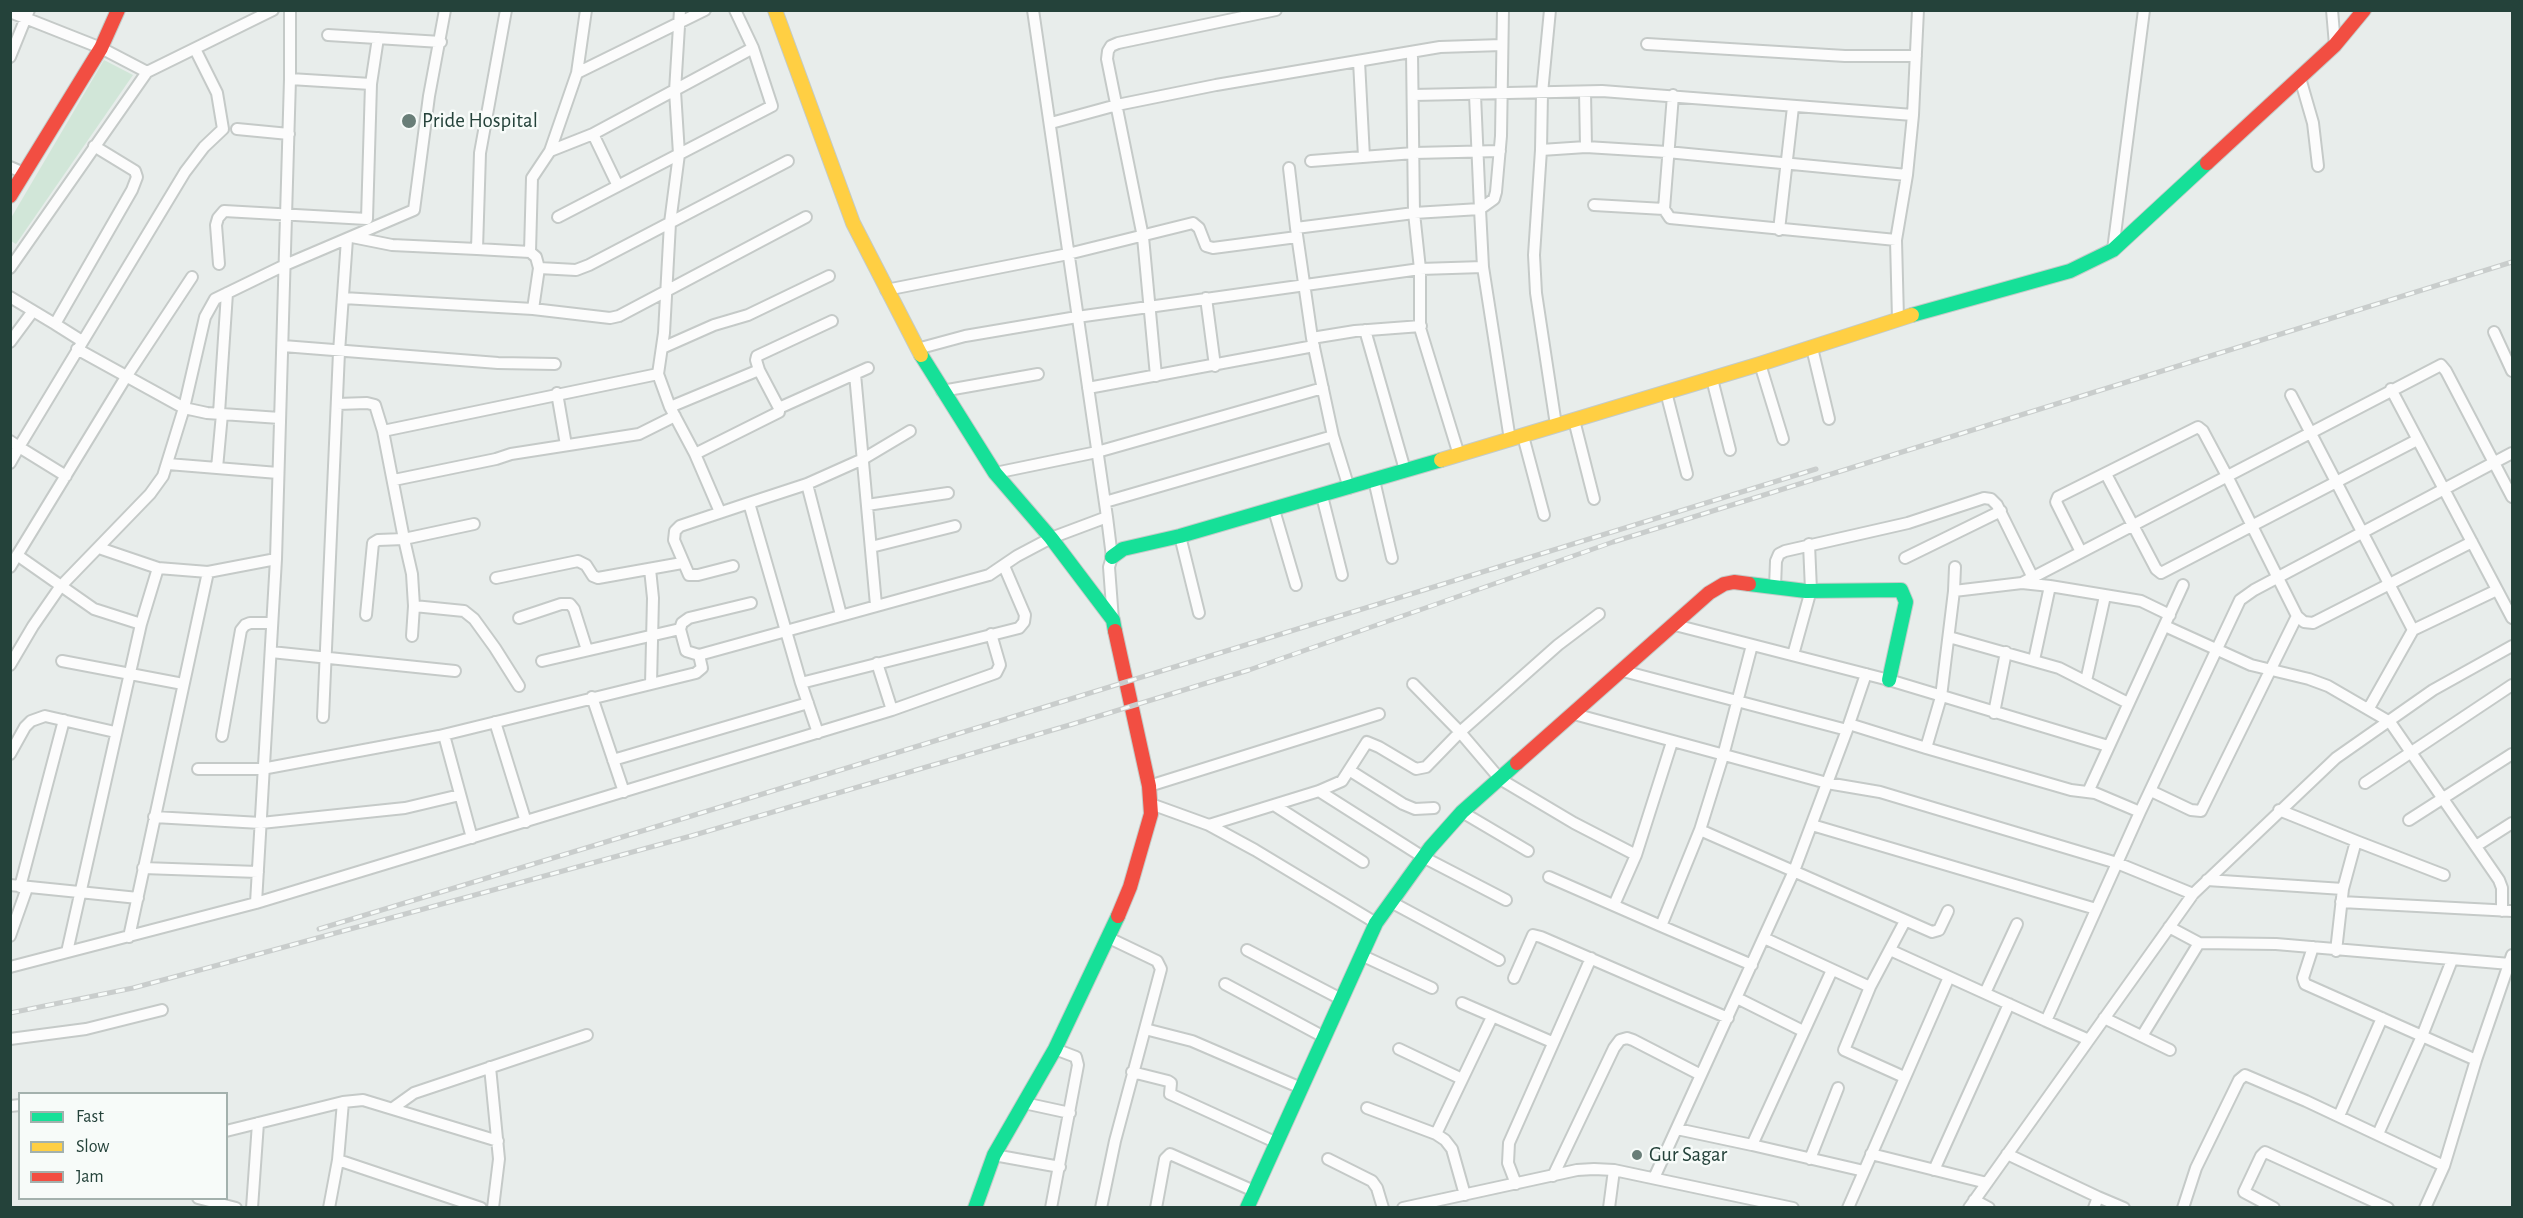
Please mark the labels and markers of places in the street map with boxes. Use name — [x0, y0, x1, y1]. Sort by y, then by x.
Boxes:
place label: Pride Hospital — [422, 108, 538, 134]
marker: Pride Hospital — [400, 112, 418, 130]
place label: Gur Sagar — [1649, 1142, 1727, 1168]
marker: Gur Sagar — [1630, 1148, 1644, 1162]

